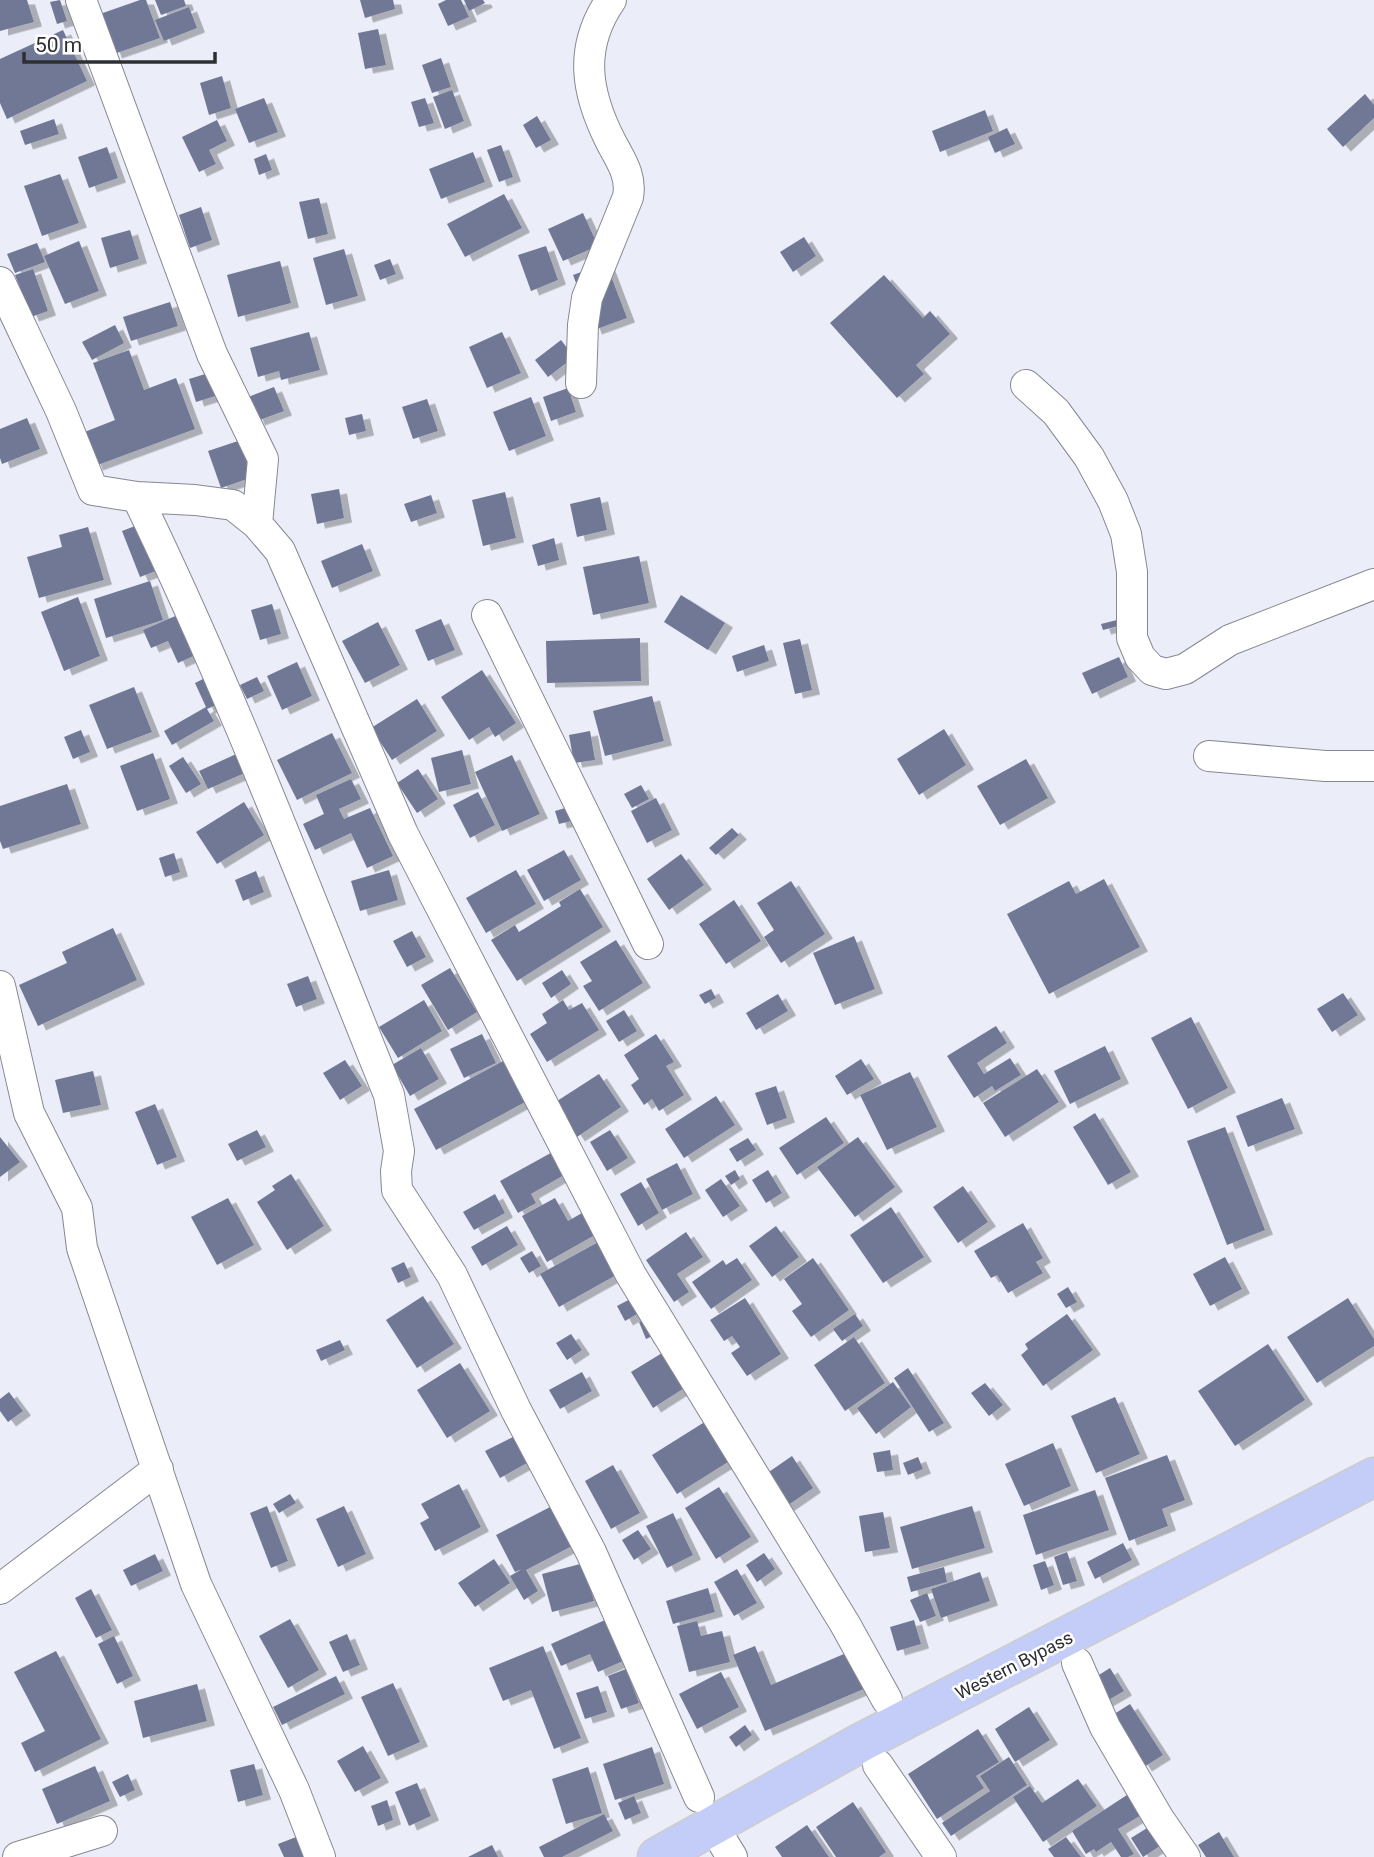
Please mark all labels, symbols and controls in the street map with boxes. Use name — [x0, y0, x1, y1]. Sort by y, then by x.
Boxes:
scale bar — [24, 21, 215, 65]
text: 50 m — [35, 33, 82, 57]
street label: Western Bypass — [952, 1626, 1076, 1704]

